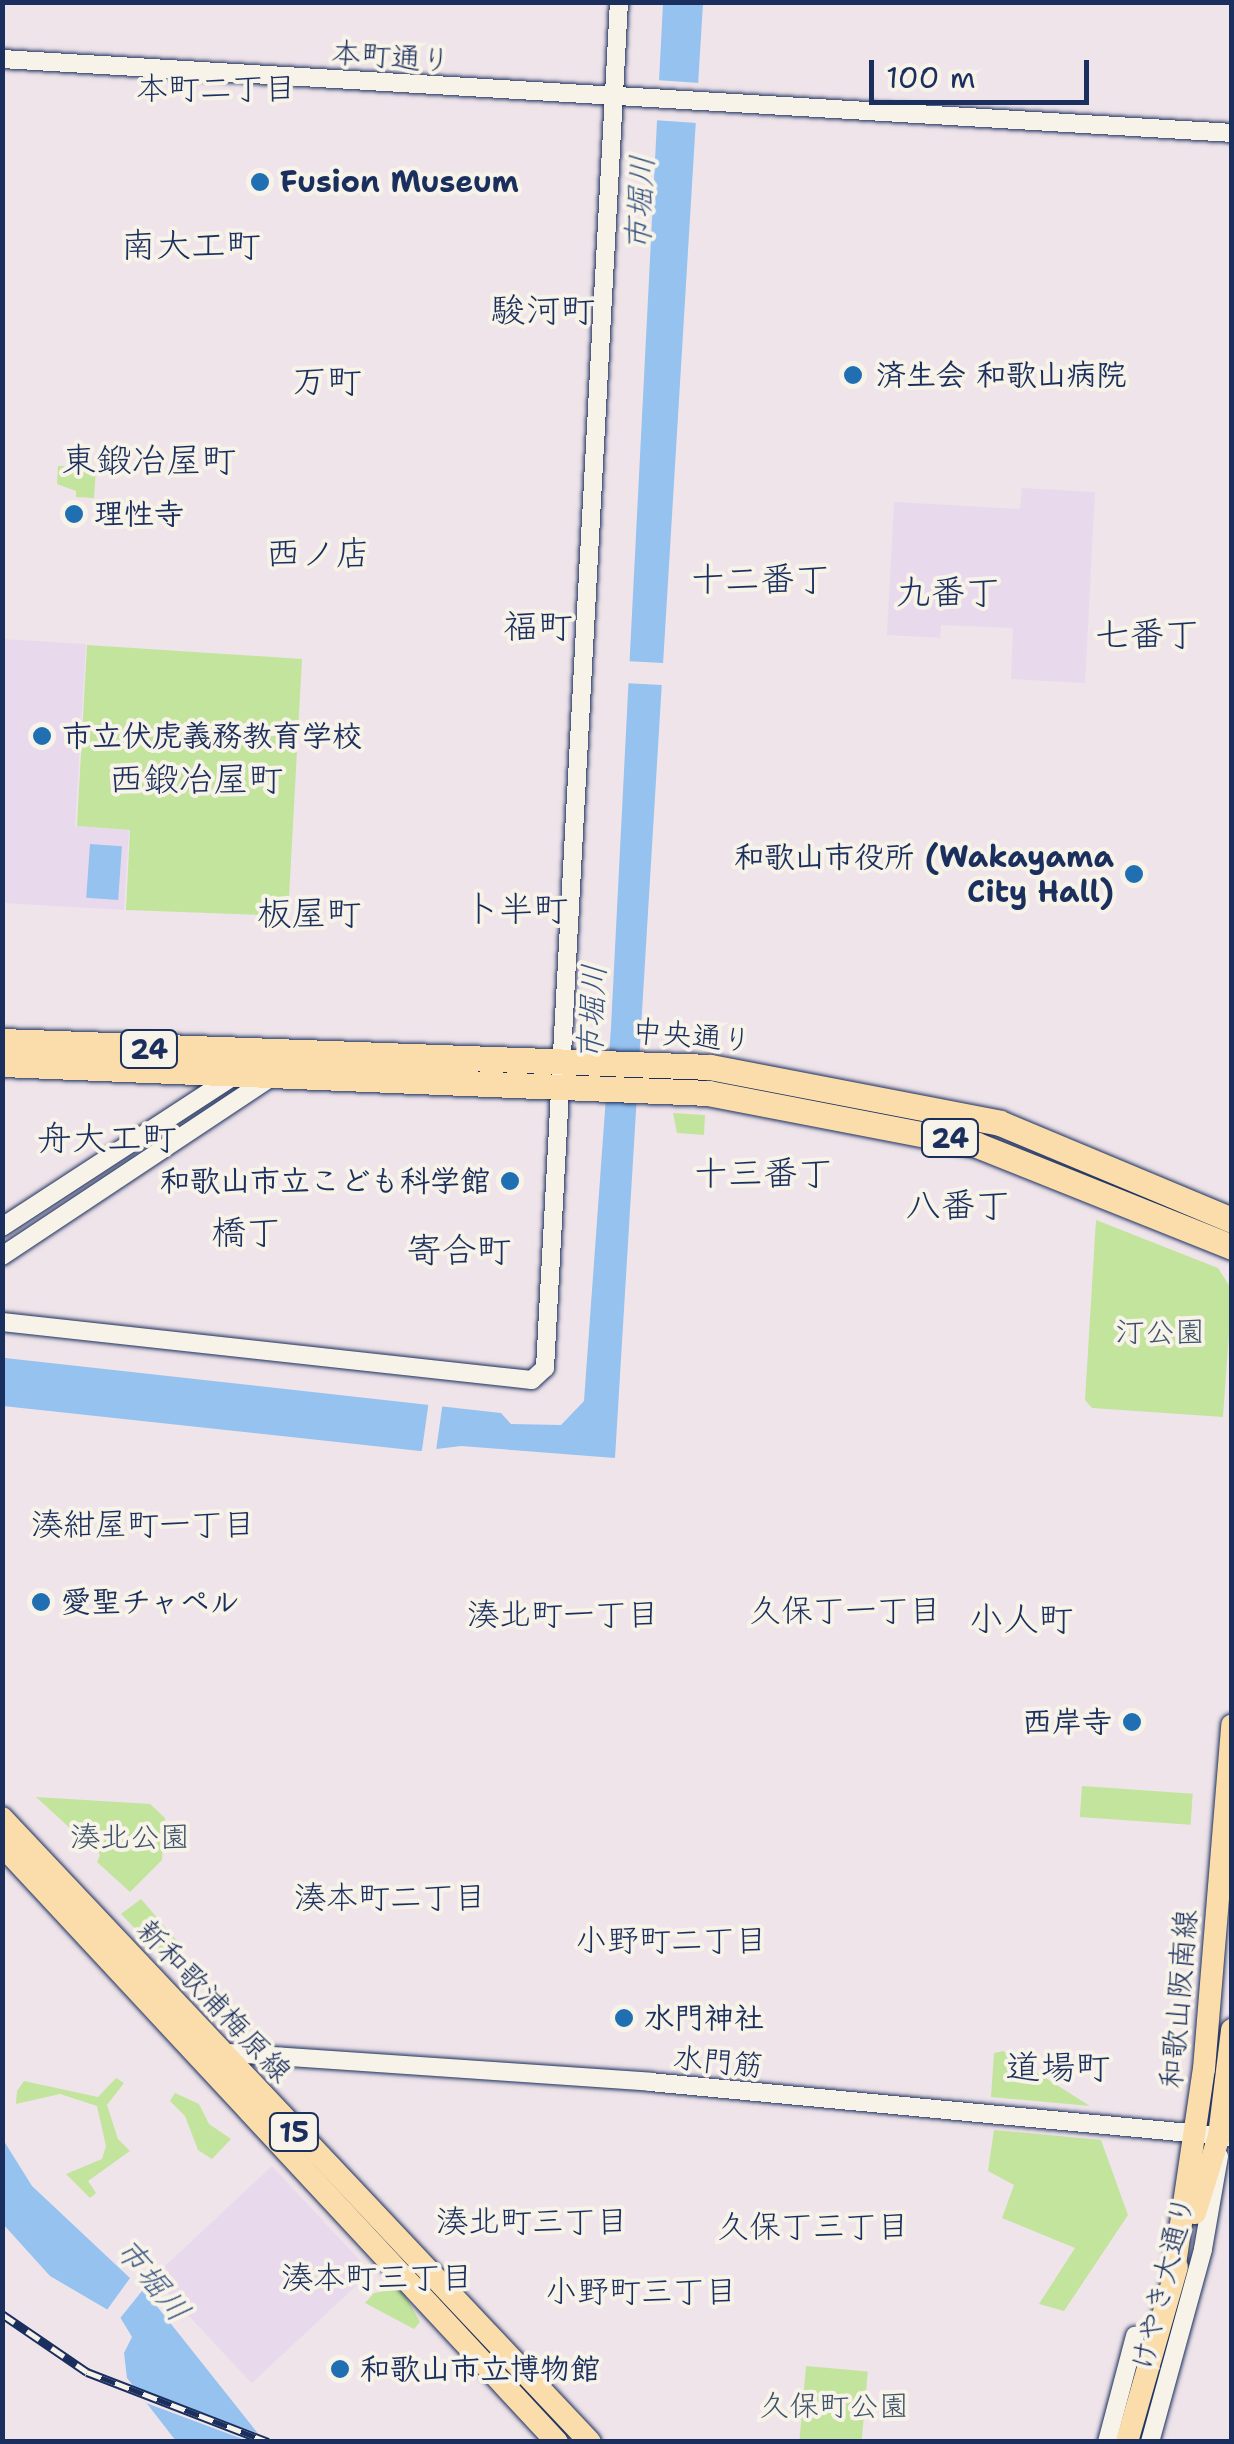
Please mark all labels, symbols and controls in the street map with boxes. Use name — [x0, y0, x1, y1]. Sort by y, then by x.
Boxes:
street label: 本町通り — [330, 35, 452, 79]
scale bar — [874, 40, 1094, 102]
text: 100 m — [886, 57, 976, 98]
district label: 本町二丁目 — [136, 69, 296, 107]
water label: 市堀川 — [618, 154, 662, 252]
place label: Fusion Museum — [280, 164, 519, 200]
marker: Fusion Museum — [249, 171, 271, 193]
district label: 南大工町 — [121, 224, 261, 266]
district label: 駿河町 — [491, 289, 595, 331]
place label: 済生会 和歌山病院 — [876, 357, 1126, 393]
district label: 万町 — [292, 360, 362, 402]
marker: 済生会 和歌山病院 — [840, 362, 866, 388]
district label: 東鍛冶屋町 — [62, 439, 236, 481]
place label: 理性寺 — [94, 496, 184, 532]
marker: 理性寺 — [63, 503, 85, 525]
district label: 西ノ店 — [266, 532, 370, 574]
district label: 十二番丁 — [690, 558, 830, 600]
district label: 九番丁 — [896, 571, 1000, 613]
district label: 福町 — [503, 605, 573, 647]
district label: 七番丁 — [1095, 613, 1199, 655]
place label: 市立伏虎義務教育学校 — [62, 718, 362, 754]
marker: 市立伏虎義務教育学校 — [31, 725, 53, 747]
district label: 西鍛冶屋町 — [109, 758, 283, 800]
place label: 和歌山市役所 (Wakayama City Hall) — [735, 839, 1114, 910]
marker: 和歌山市役所 (Wakayama City Hall) — [1123, 863, 1145, 885]
district label: 卜半町 — [464, 888, 568, 930]
district label: 板屋町 — [257, 892, 361, 934]
water label: 市堀川 — [570, 963, 614, 1061]
street label: 中央通り — [631, 1013, 753, 1059]
road number: 24 — [119, 1026, 179, 1072]
road number: 24 — [920, 1115, 980, 1161]
district label: 舟大工町 — [37, 1117, 177, 1159]
district label: 十三番丁 — [693, 1152, 833, 1194]
place label: 和歌山市立こども科学館 — [160, 1163, 490, 1199]
marker: 和歌山市立こども科学館 — [499, 1170, 521, 1192]
district label: 八番丁 — [906, 1184, 1010, 1226]
district label: 橋丁 — [211, 1211, 281, 1253]
district label: 寄合町 — [407, 1229, 511, 1271]
park label: 汀公園 — [1115, 1314, 1205, 1350]
district label: 湊紺屋町一丁目 — [31, 1505, 255, 1543]
place label: 愛聖チャペル — [61, 1584, 241, 1620]
marker: 愛聖チャペル — [30, 1591, 52, 1613]
district label: 久保丁一丁目 — [749, 1591, 941, 1629]
district label: 湊北町一丁目 — [467, 1595, 659, 1633]
district label: 小人町 — [969, 1598, 1073, 1640]
place label: 西岸寺 — [1022, 1704, 1112, 1740]
marker: 西岸寺 — [1121, 1711, 1143, 1733]
park label: 湊北公園 — [70, 1819, 190, 1855]
district label: 湊本町二丁目 — [294, 1878, 486, 1916]
street label: 和歌山阪南線 — [1153, 1908, 1205, 2090]
street label: 新和歌浦梅原線 — [129, 1912, 299, 2090]
district label: 小野町二丁目 — [575, 1921, 767, 1959]
place label: 水門神社 — [644, 2000, 764, 2036]
marker: 水門神社 — [613, 2007, 635, 2029]
street label: 水門筋 — [671, 2039, 765, 2085]
district label: 道場町 — [1006, 2046, 1110, 2088]
road number: 15 — [266, 2109, 322, 2155]
street label: けやき大通り — [1124, 2191, 1202, 2375]
district label: 湊北町三丁目 — [436, 2202, 628, 2240]
district label: 久保丁三丁目 — [717, 2207, 909, 2245]
water label: 市堀川 — [108, 2231, 198, 2329]
district label: 湊本町三丁目 — [281, 2258, 473, 2296]
district label: 小野町三丁目 — [545, 2272, 737, 2310]
place label: 和歌山市立博物館 — [360, 2351, 600, 2387]
marker: 和歌山市立博物館 — [329, 2358, 351, 2380]
park label: 久保町公園 — [759, 2388, 909, 2424]

